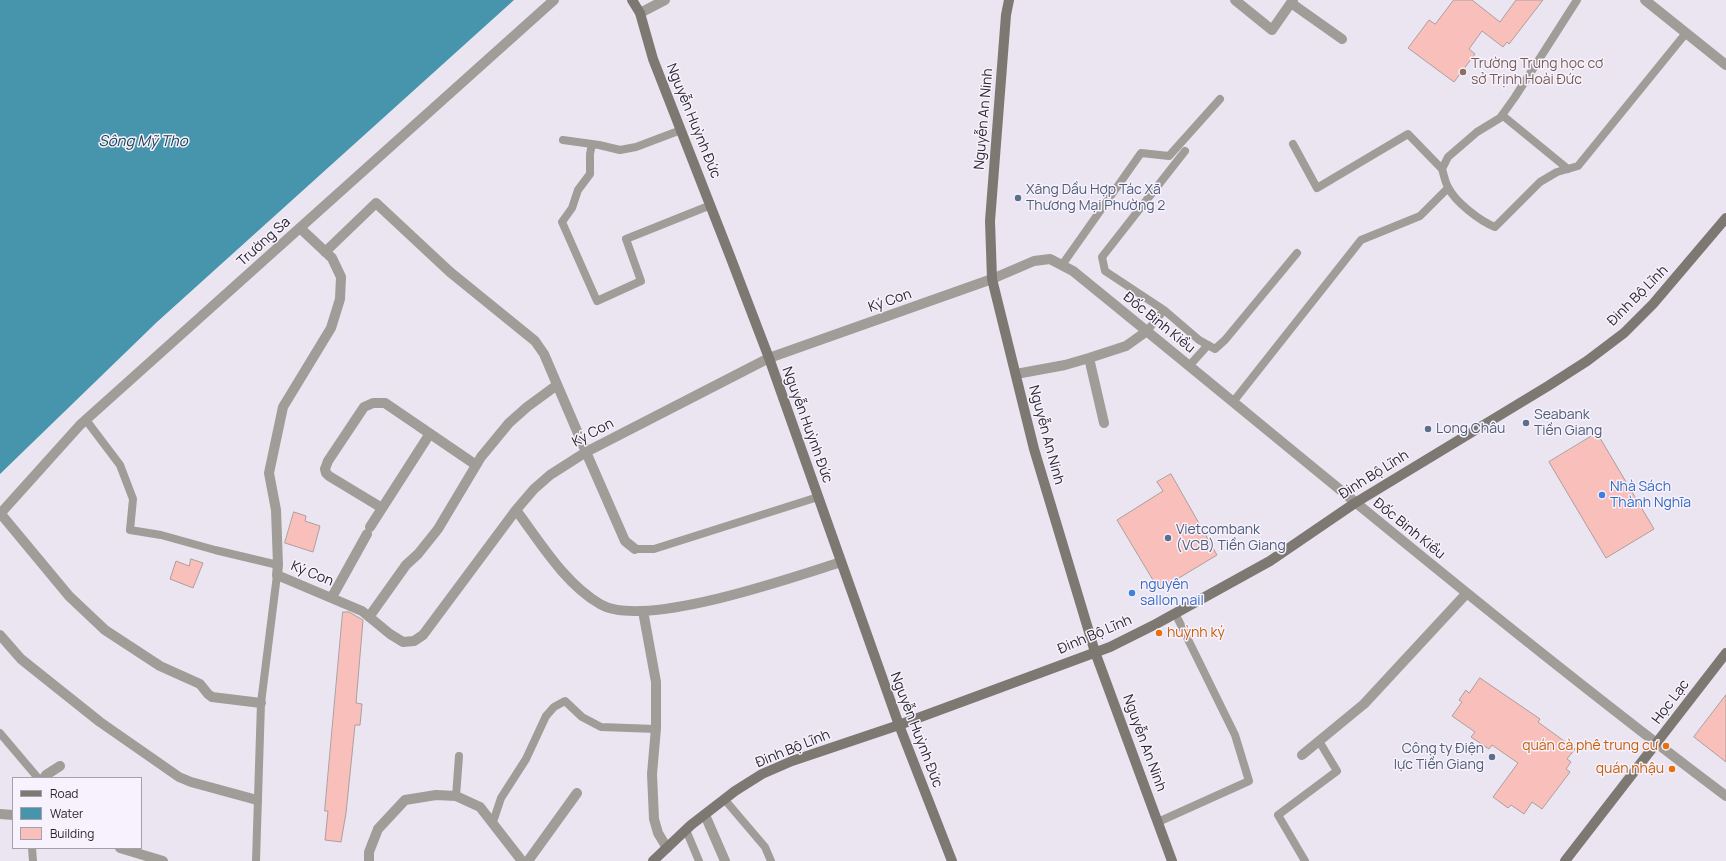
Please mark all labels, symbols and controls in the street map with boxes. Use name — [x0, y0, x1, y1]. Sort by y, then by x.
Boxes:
place label: Trường Trung học cơ sở Trịnh Hoài Đức — [1471, 56, 1603, 88]
street label: Nguyễn Huỳnh Đức — [662, 61, 724, 181]
marker: Trường Trung học cơ sở Trịnh Hoài Đức — [1458, 67, 1468, 77]
street label: Nguyễn An Ninh — [971, 68, 997, 170]
water label: Sông Mỹ Tho — [98, 133, 188, 151]
place label: Xăng Dầu Hợp Tác Xã Thương Mại Phường 2 — [1026, 182, 1165, 214]
marker: Xăng Dầu Hợp Tác Xã Thương Mại Phường 2 — [1013, 193, 1023, 203]
street label: Trường Sa — [234, 214, 294, 270]
street label: Đinh Bộ Lĩnh — [1604, 262, 1672, 330]
street label: Ký Con — [866, 286, 914, 316]
street label: Đốc Binh Kiều — [1120, 289, 1198, 357]
street label: Nguyễn Huỳnh Đức — [778, 365, 836, 485]
street label: Nguyễn An Ninh — [1025, 384, 1067, 486]
place label: Seabank Tiền Giang — [1534, 407, 1602, 440]
street label: Ký Con — [569, 415, 617, 451]
marker: Seabank Tiền Giang — [1521, 418, 1531, 428]
place label: Long Châu — [1436, 421, 1505, 437]
marker: Long Châu — [1423, 424, 1433, 434]
street label: Đinh Bộ Lĩnh — [1336, 447, 1412, 503]
place label: Nhà Sách Thành Nghĩa — [1610, 479, 1691, 512]
marker: Nhà Sách Thành Nghĩa — [1597, 490, 1607, 500]
street label: Đốc Binh Kiều — [1370, 495, 1448, 563]
place label: Vietcombank (VCB) Tiền Giang — [1176, 522, 1286, 554]
marker: Vietcombank (VCB) Tiền Giang — [1163, 533, 1173, 543]
street label: Ký Con — [288, 558, 336, 590]
place label: nguyên sallon nail — [1140, 577, 1204, 610]
marker: nguyên sallon nail — [1127, 588, 1137, 598]
street label: Đinh Bộ Lĩnh — [1055, 612, 1135, 658]
place label: huỳnh ký — [1167, 625, 1225, 641]
marker: huỳnh ký — [1154, 628, 1164, 638]
street label: Nguyễn Huỳnh Đức — [886, 670, 946, 790]
street label: Học Lạc — [1649, 677, 1693, 727]
street label: Nguyễn An Ninh — [1119, 692, 1169, 794]
street label: Đinh Bộ Lĩnh — [753, 726, 833, 772]
place label: quán cà phê trung cư — [1522, 738, 1658, 754]
place label: Công ty Điện lực Tiền Giang — [1394, 741, 1484, 774]
marker: quán cà phê trung cư — [1661, 741, 1671, 751]
marker: Công ty Điện lực Tiền Giang — [1487, 752, 1497, 762]
place label: quán nhậu — [1596, 761, 1664, 777]
marker: quán nhậu — [1667, 764, 1677, 774]
legend — [12, 777, 142, 849]
text: Road — [50, 785, 78, 802]
text: Water — [50, 805, 83, 822]
text: Building — [50, 825, 94, 842]

